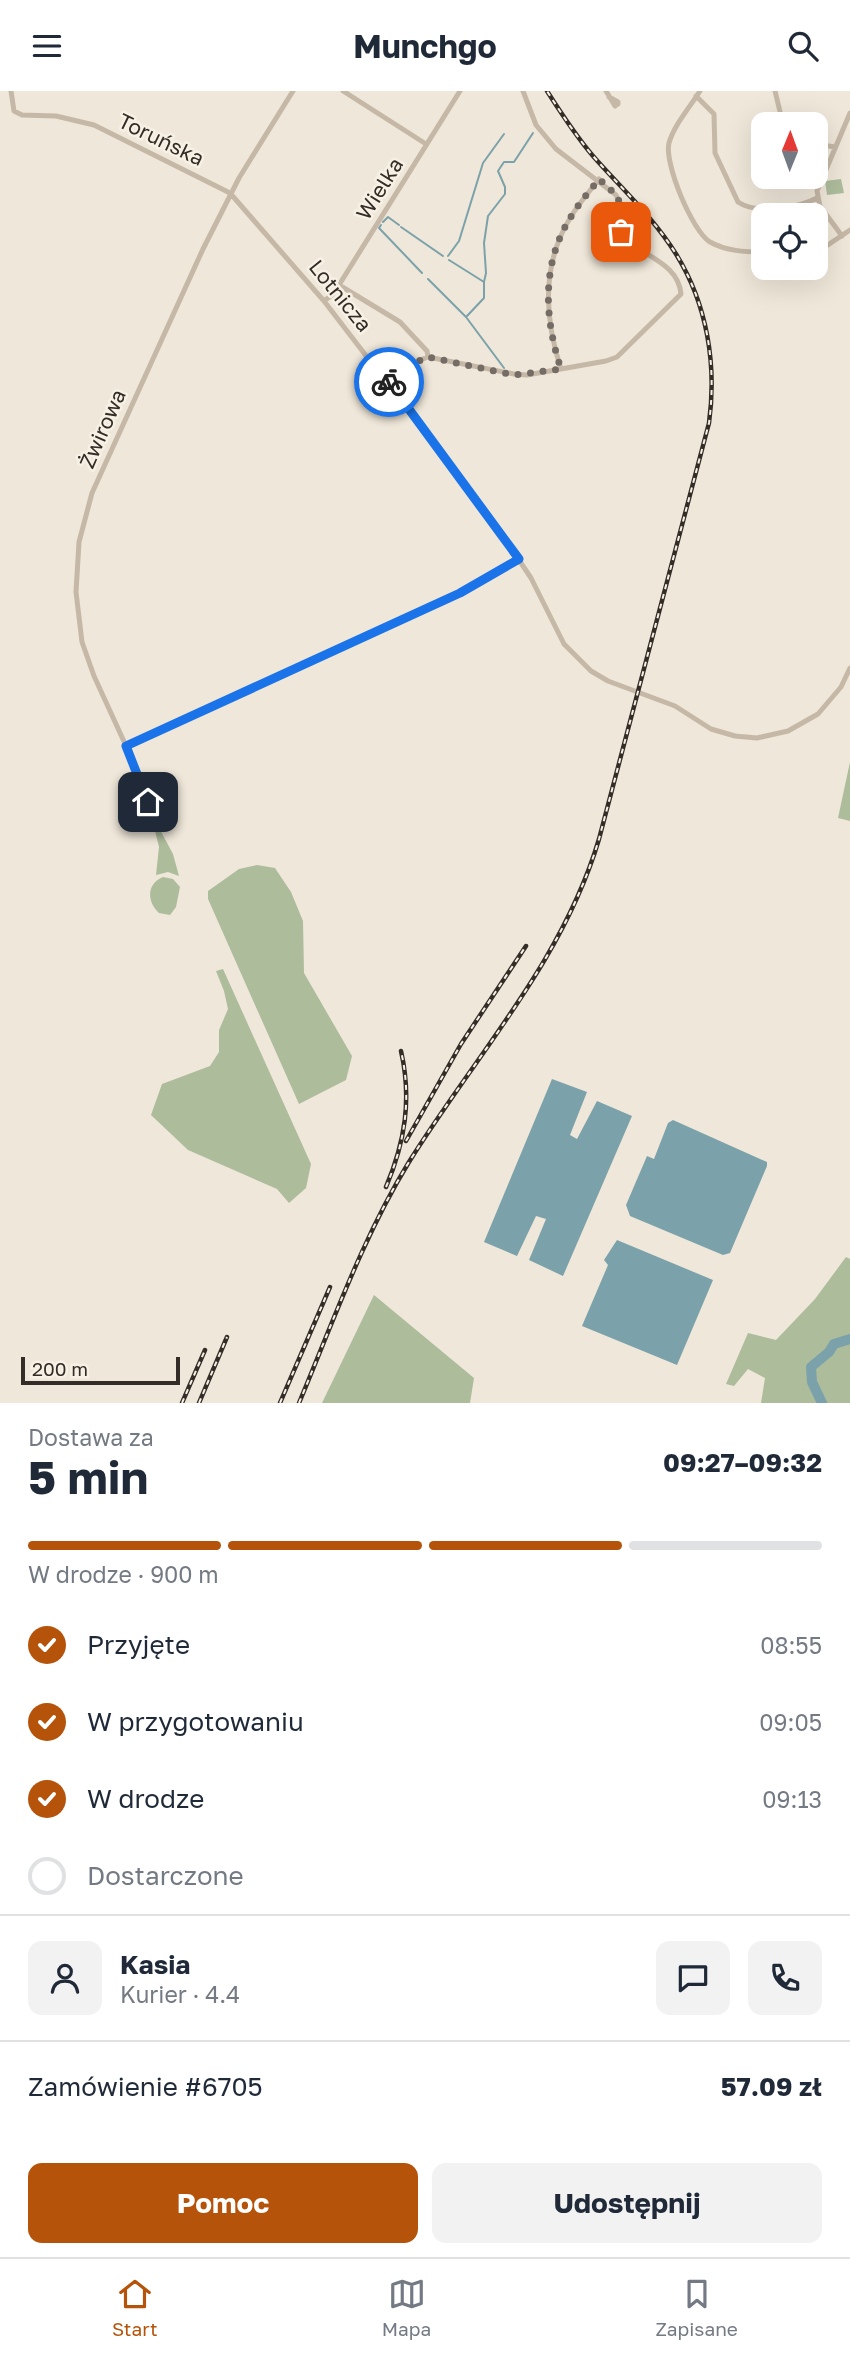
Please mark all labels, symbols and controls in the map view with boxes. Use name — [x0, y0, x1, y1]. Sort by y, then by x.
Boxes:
icon: menu — [28, 27, 66, 65]
text: Munchgo — [353, 27, 497, 65]
icon: search — [784, 27, 822, 65]
street label: Toruńska — [114, 107, 209, 171]
north arrow — [751, 112, 828, 189]
map controls — [751, 112, 828, 280]
street label: Wielka — [350, 153, 408, 224]
pin — [591, 202, 651, 262]
button: locate — [751, 203, 828, 280]
icon: bag — [602, 213, 640, 251]
street label: Lotnicza — [304, 254, 378, 337]
courier — [354, 347, 424, 417]
icon: bike — [370, 363, 408, 401]
street label: Żwirowa — [73, 385, 131, 472]
pin — [118, 772, 178, 832]
icon: home — [129, 783, 167, 821]
scale bar — [21, 1354, 180, 1386]
text: 200 m — [32, 1357, 88, 1380]
text: Dostawa za — [28, 1423, 154, 1451]
text: 09:27–09:32 — [663, 1447, 822, 1478]
text: 5 min — [28, 1449, 148, 1504]
text: W drodze · 900 m — [28, 1560, 219, 1588]
icon: check — [28, 1626, 66, 1664]
text: Przyjęte — [87, 1629, 190, 1660]
text: 08:55 — [760, 1631, 822, 1659]
icon: check — [28, 1703, 66, 1741]
text: W przygotowaniu — [87, 1706, 304, 1737]
text: 09:05 — [759, 1708, 822, 1736]
icon: check — [28, 1780, 66, 1818]
text: W drodze — [87, 1783, 204, 1814]
text: 09:13 — [762, 1785, 822, 1813]
text: Dostarczone — [87, 1860, 244, 1891]
button: person — [28, 1941, 102, 2015]
button: chat — [656, 1941, 730, 2015]
button: phone — [748, 1941, 822, 2015]
text: Kasia — [120, 1949, 190, 1980]
text: Kurier · 4.4 — [120, 1980, 240, 2008]
text: Zamówienie #6705 — [28, 2071, 263, 2102]
text: 57.09 zł — [721, 2071, 822, 2102]
button: Pomoc — [28, 2163, 418, 2243]
button: Udostępnij — [432, 2163, 822, 2243]
tab: Start — [112, 2275, 158, 2340]
tab: Mapa — [382, 2275, 431, 2340]
tab: Zapisane — [655, 2275, 738, 2340]

